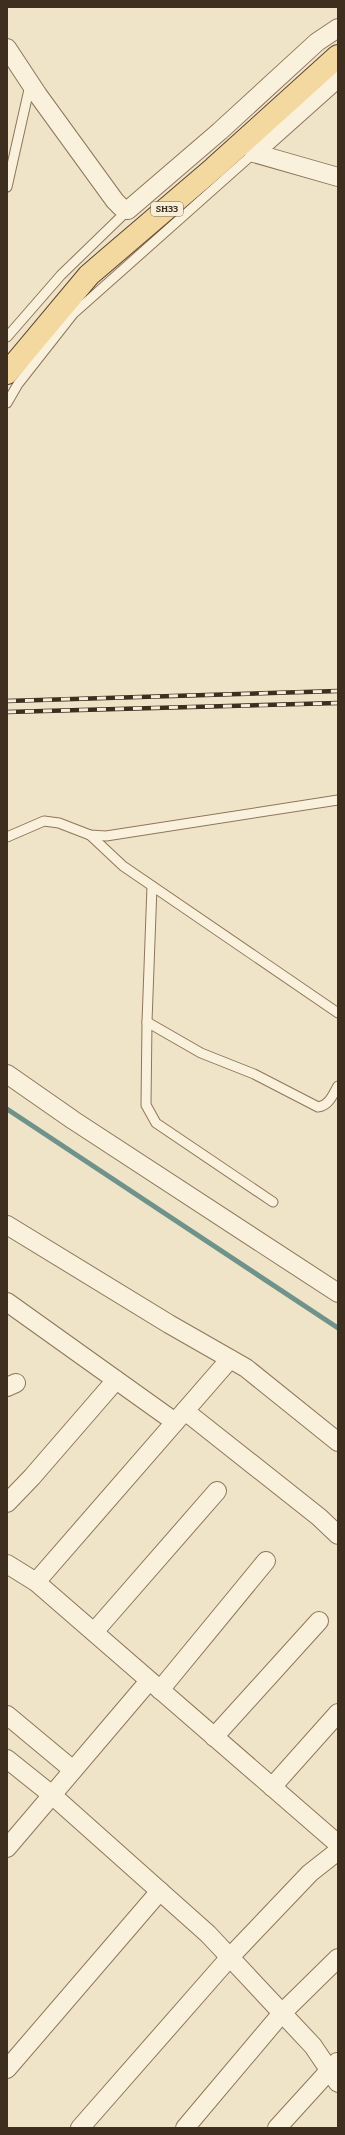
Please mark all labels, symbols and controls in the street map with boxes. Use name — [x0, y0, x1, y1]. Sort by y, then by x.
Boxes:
road number: SH33 — [151, 202, 183, 216]

